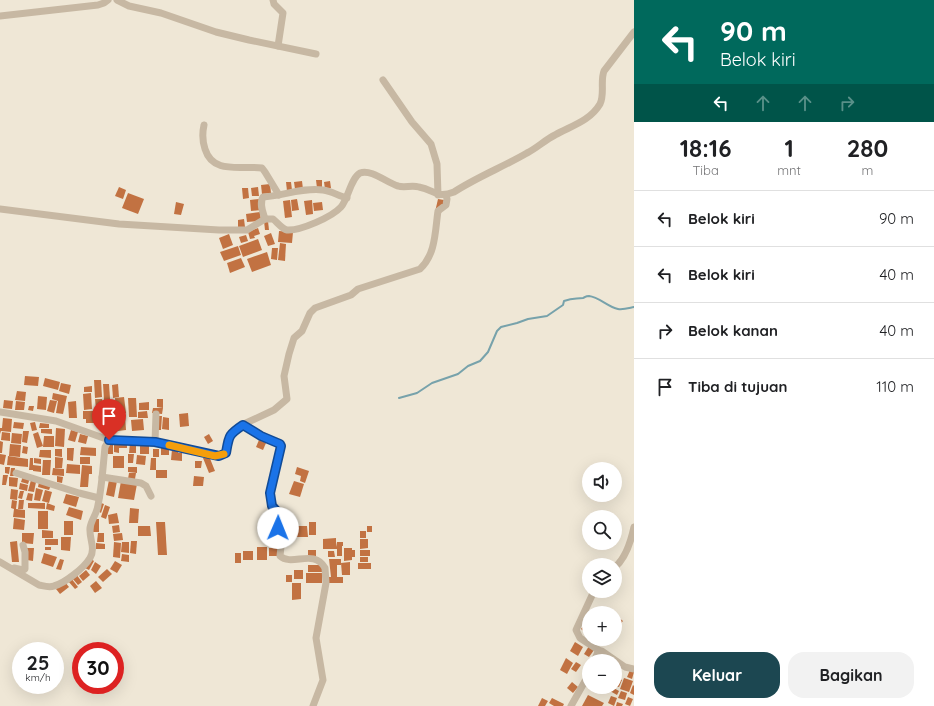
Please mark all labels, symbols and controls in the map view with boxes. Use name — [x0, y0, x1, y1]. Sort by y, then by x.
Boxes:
text: 90 m — [720, 13, 787, 48]
icon: left — [654, 16, 706, 68]
text: Belok kiri — [720, 48, 796, 71]
icon: left — [710, 92, 732, 114]
icon: ahead — [752, 92, 774, 114]
icon: ahead — [794, 92, 816, 114]
icon: right — [836, 92, 858, 114]
text: 18:16 — [680, 133, 731, 163]
text: 1 — [784, 133, 794, 163]
text: 280 — [847, 133, 888, 163]
text: Tiba — [692, 162, 719, 178]
text: mnt — [777, 162, 801, 178]
text: m — [862, 162, 873, 178]
icon: left — [654, 208, 676, 230]
text: Belok kiri — [688, 209, 755, 228]
text: 90 m — [879, 209, 914, 228]
icon: left — [654, 264, 676, 286]
text: Belok kiri — [688, 265, 755, 284]
text: 40 m — [879, 265, 914, 284]
icon: right — [654, 320, 676, 342]
text: Belok kanan — [688, 321, 778, 340]
text: 40 m — [879, 321, 914, 340]
icon: arrive — [654, 376, 676, 398]
text: Tiba di tujuan — [688, 377, 787, 396]
text: 110 m — [876, 377, 914, 396]
pin — [92, 399, 126, 440]
icon: arrive — [98, 405, 120, 427]
map controls — [582, 462, 622, 694]
button: sound — [582, 462, 622, 502]
position arrow — [257, 507, 299, 549]
button: search — [582, 510, 622, 550]
button: layers — [582, 558, 622, 598]
button: + — [582, 606, 622, 646]
speed limit sign: 30 — [72, 642, 124, 694]
text: 25 — [27, 650, 49, 675]
button: Keluar — [654, 652, 780, 698]
button: Bagikan — [788, 652, 914, 698]
button: − — [582, 654, 622, 694]
text: km/h — [25, 671, 51, 684]

